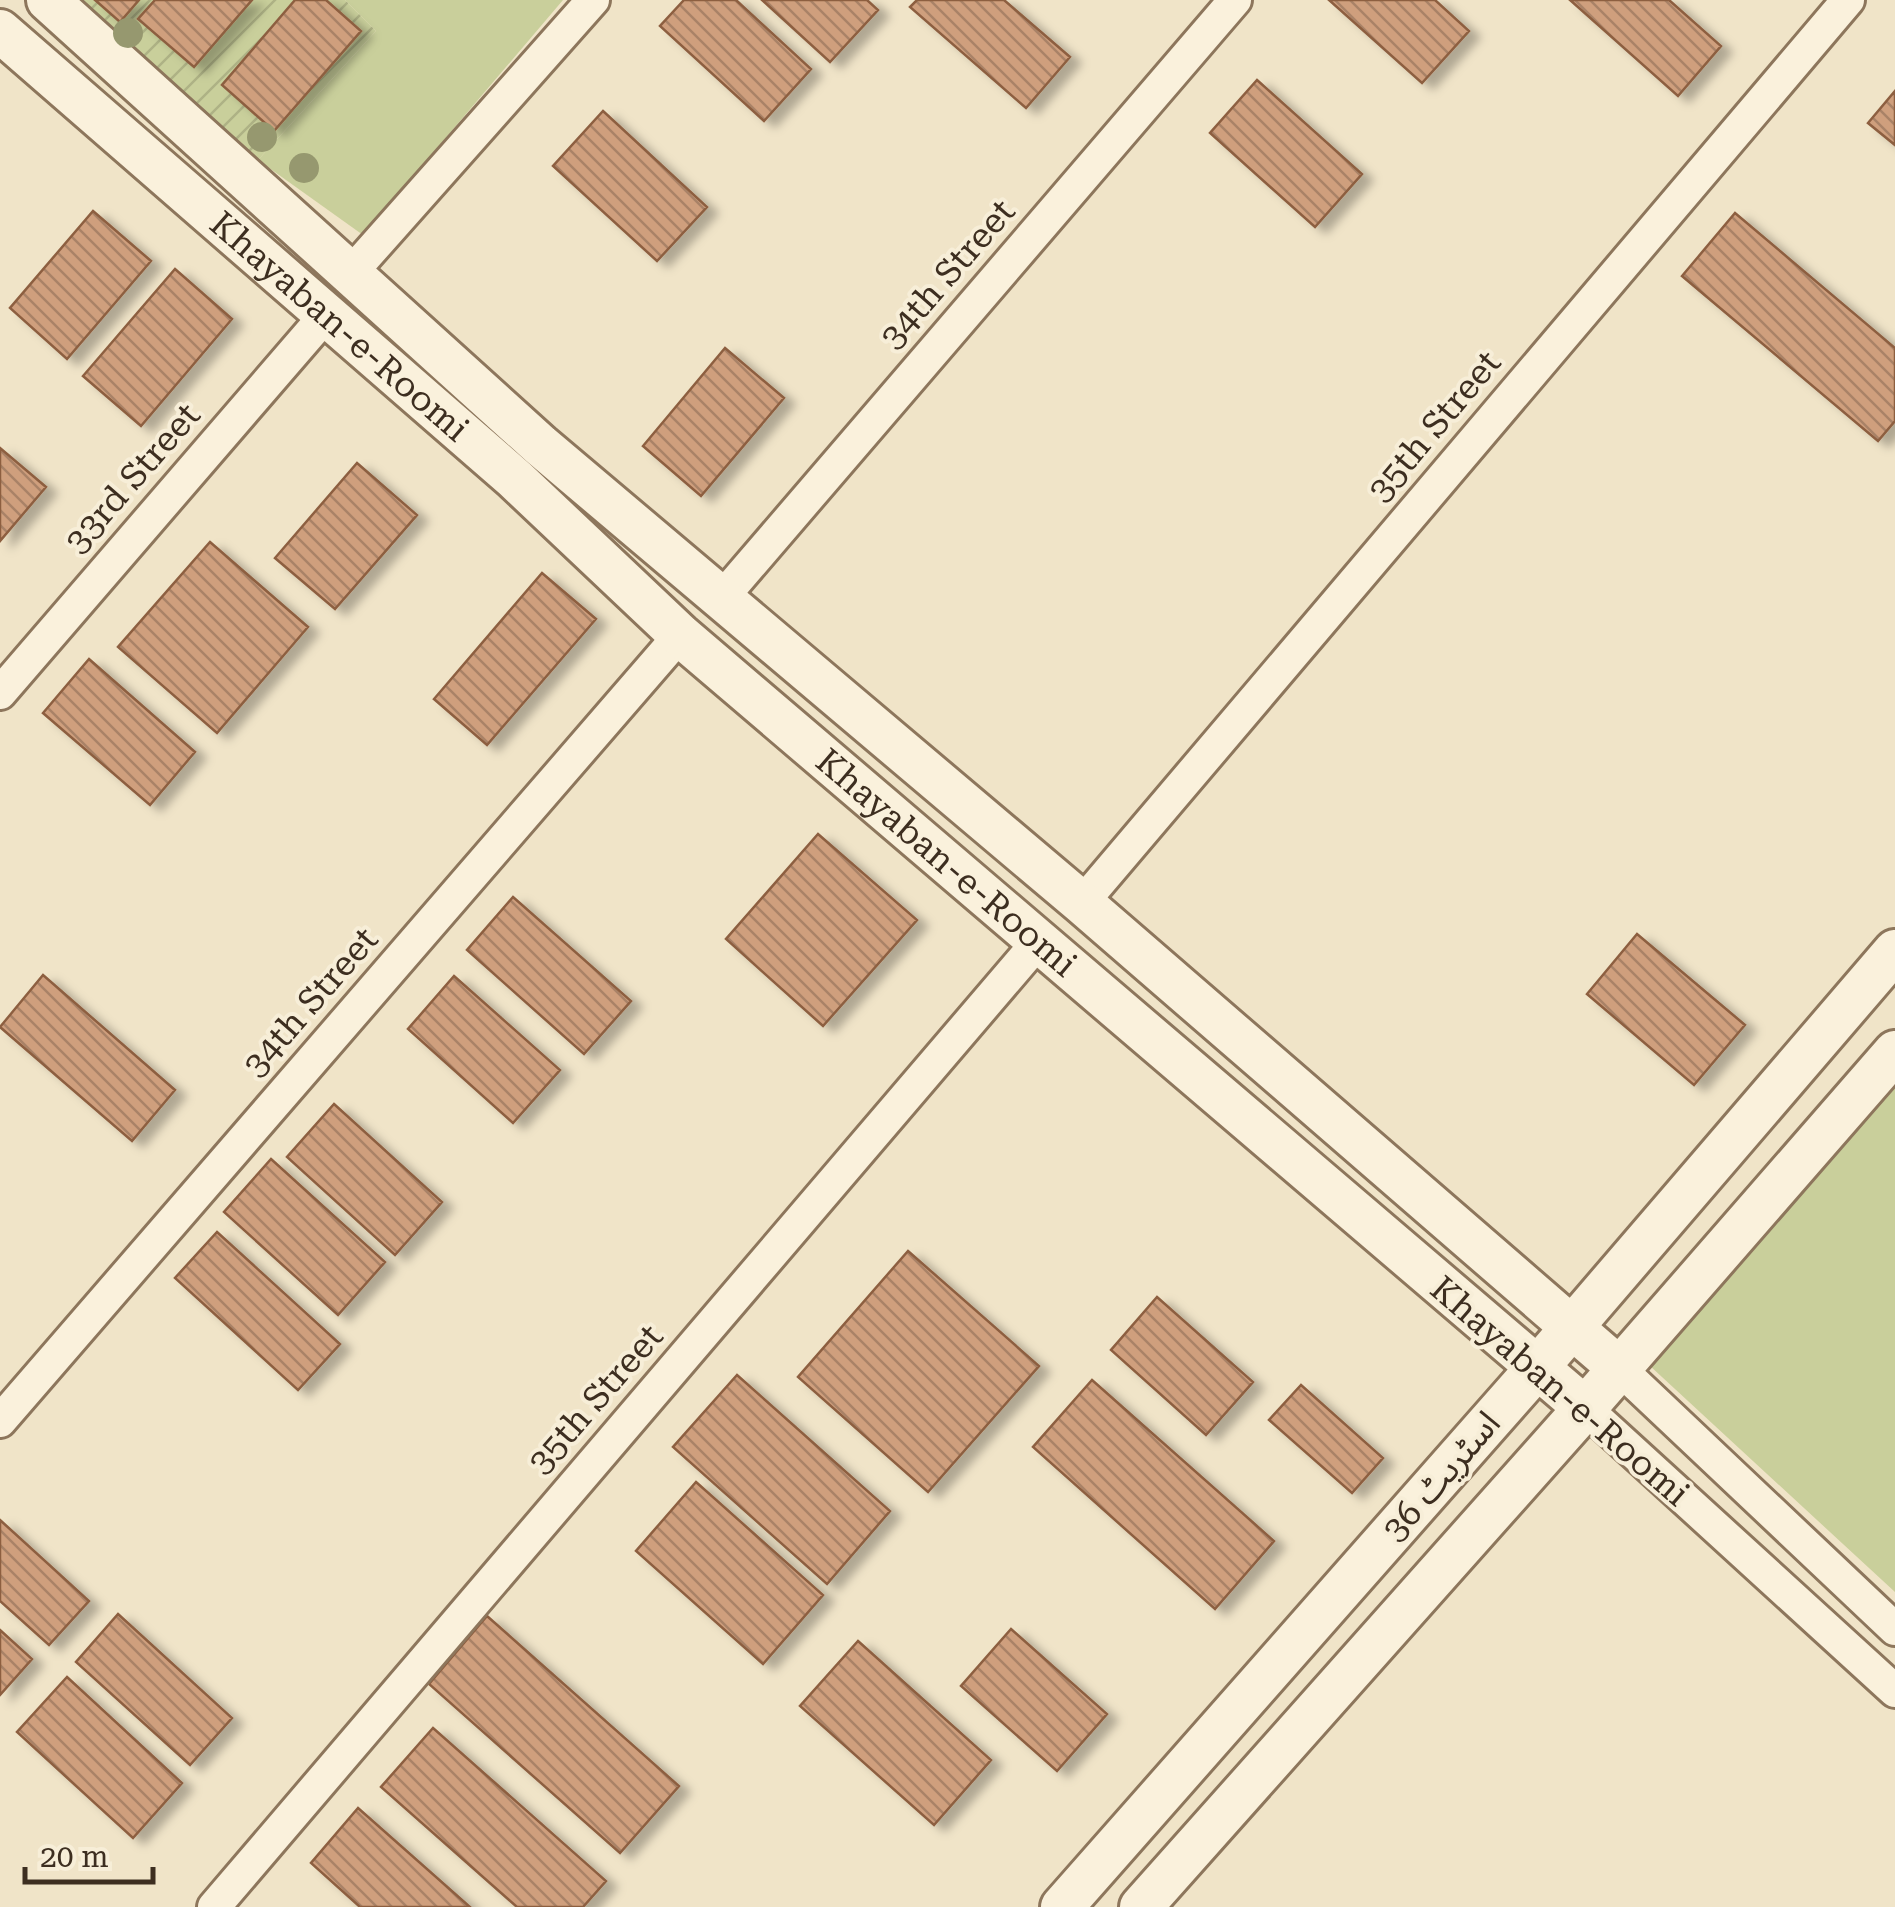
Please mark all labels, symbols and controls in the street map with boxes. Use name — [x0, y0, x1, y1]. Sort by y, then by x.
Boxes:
street label: 34th Street — [872, 191, 1023, 357]
street label: Khayaban-e-Roomi — [202, 203, 477, 450]
street label: 35th Street — [1360, 343, 1509, 510]
street label: 33rd Street — [56, 395, 209, 562]
street label: Khayaban-e-Roomi — [808, 740, 1084, 985]
street label: 34th Street — [235, 919, 386, 1085]
street label: Khayaban-e-Roomi — [1422, 1268, 1697, 1515]
street label: 35th Street — [520, 1316, 671, 1482]
street label: اسٹریٹ 36 — [1374, 1403, 1509, 1550]
scale bar — [25, 1822, 152, 1884]
text: 20 m — [40, 1839, 109, 1874]

